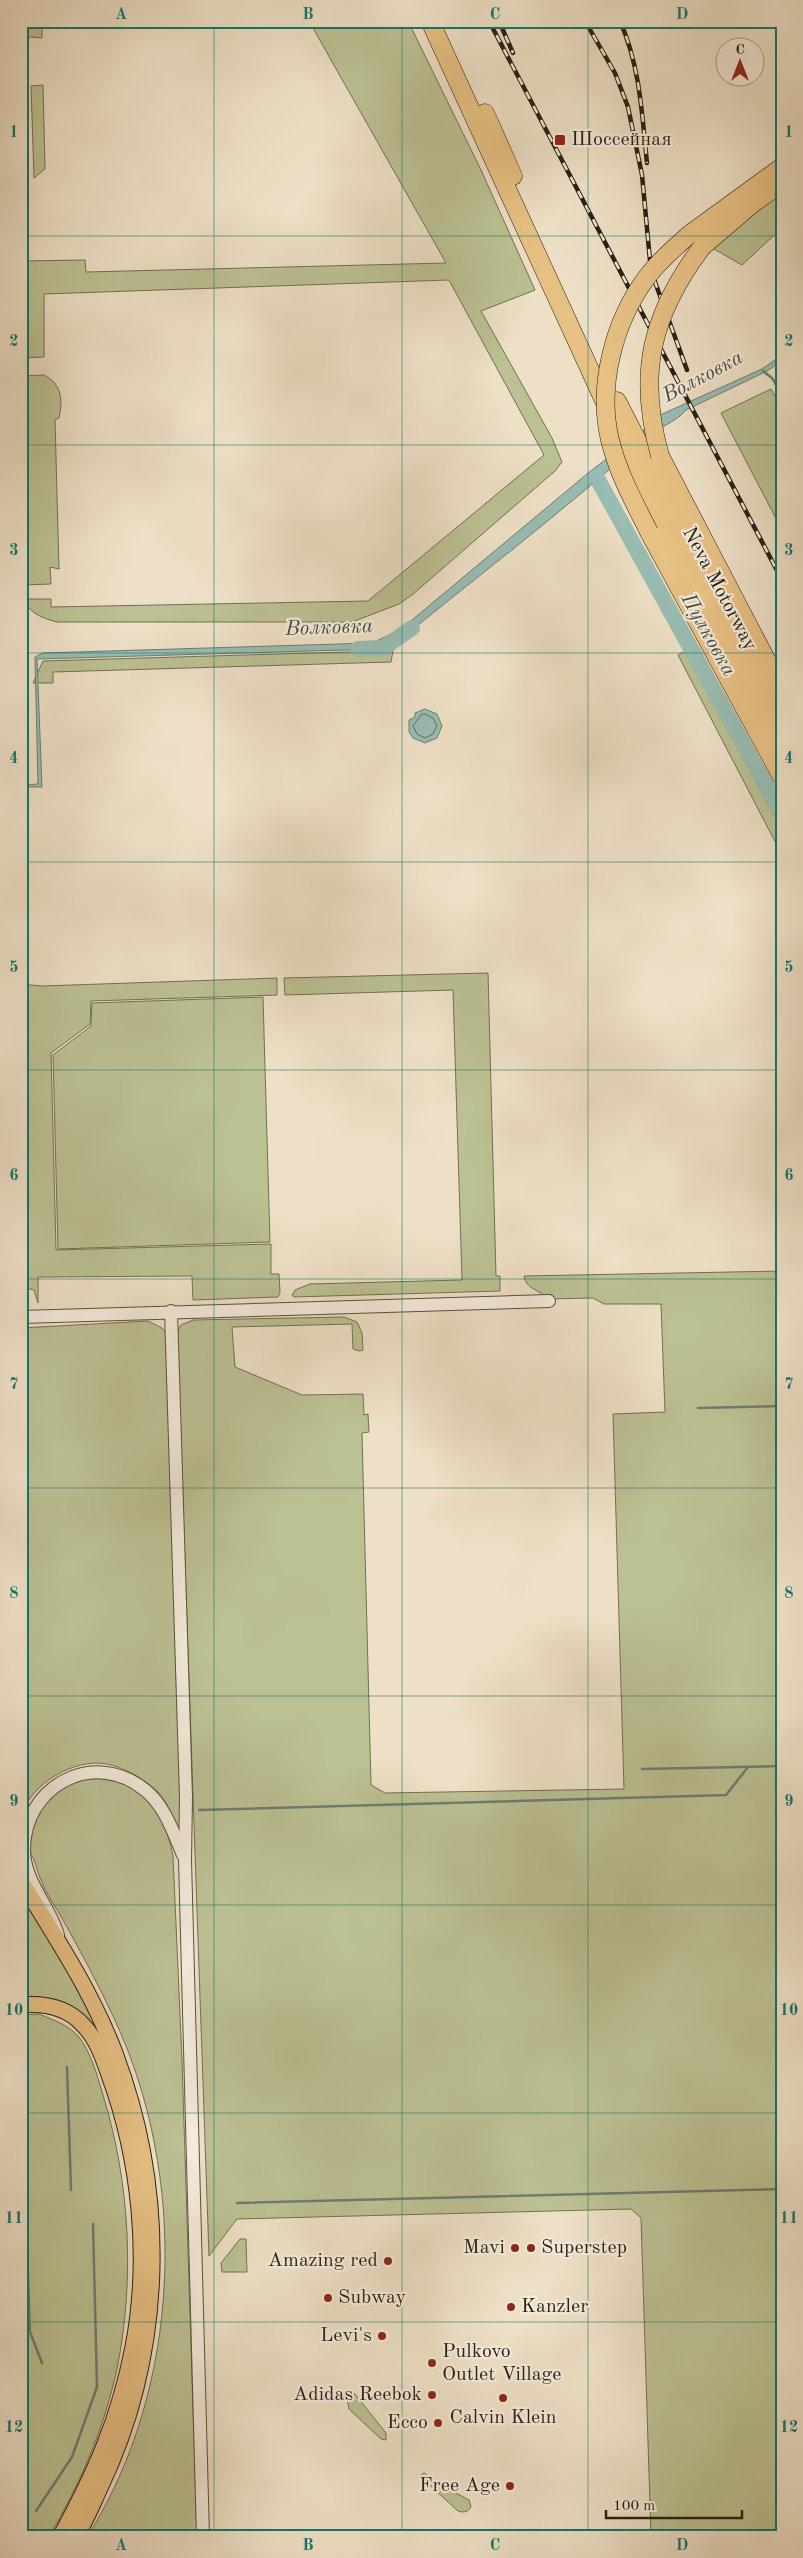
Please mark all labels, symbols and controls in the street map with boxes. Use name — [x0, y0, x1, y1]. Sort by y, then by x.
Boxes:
text: A — [115, 7, 127, 23]
text: B — [302, 7, 314, 23]
text: C — [490, 7, 500, 23]
text: D — [676, 7, 688, 23]
north arrow — [716, 38, 766, 88]
text: С — [735, 43, 745, 57]
text: 1 — [9, 125, 19, 141]
text: 1 — [784, 125, 794, 141]
place label: Шоссейная — [571, 130, 672, 150]
marker: Шоссейная — [553, 133, 567, 147]
text: 2 — [9, 334, 19, 350]
text: 2 — [784, 334, 794, 350]
water label: Волковка — [658, 347, 747, 407]
street label: Neva Motorway — [678, 524, 760, 654]
text: 3 — [9, 543, 19, 559]
text: 3 — [784, 543, 794, 559]
water label: Пулковка — [676, 589, 739, 680]
water label: Волковка — [284, 616, 373, 640]
text: 4 — [9, 751, 19, 767]
text: 4 — [784, 751, 794, 767]
text: 5 — [9, 960, 19, 976]
text: 5 — [784, 960, 794, 976]
text: 6 — [9, 1168, 19, 1184]
text: 6 — [784, 1168, 794, 1184]
text: 7 — [9, 1377, 19, 1393]
text: 7 — [784, 1377, 794, 1393]
text: 8 — [9, 1586, 19, 1602]
text: 8 — [784, 1586, 794, 1602]
text: 9 — [9, 1794, 19, 1810]
text: 9 — [784, 1794, 794, 1810]
text: 10 — [5, 2003, 23, 2019]
text: 10 — [780, 2003, 798, 2019]
text: 11 — [5, 2211, 23, 2227]
text: 11 — [780, 2211, 798, 2227]
place label: Mavi — [463, 2238, 505, 2258]
place label: Superstep — [541, 2238, 627, 2258]
marker: Mavi — [509, 2242, 521, 2254]
marker: Superstep — [525, 2242, 537, 2254]
place label: Amazing red — [268, 2251, 378, 2271]
marker: Amazing red — [382, 2255, 394, 2267]
place label: Subway — [338, 2288, 406, 2308]
marker: Subway — [322, 2292, 334, 2304]
place label: Kanzler — [521, 2297, 588, 2317]
marker: Kanzler — [505, 2301, 517, 2313]
place label: Levi's — [320, 2326, 372, 2346]
marker: Levi's — [376, 2330, 388, 2342]
place label: Pulkovo Outlet Village — [442, 2342, 562, 2385]
marker: Pulkovo Outlet Village — [426, 2357, 438, 2369]
place label: Adidas Reebok — [293, 2385, 422, 2405]
marker: Adidas Reebok — [426, 2389, 438, 2401]
marker: Calvin Klein — [497, 2392, 509, 2404]
place label: Calvin Klein — [450, 2408, 557, 2428]
place label: Ecco — [387, 2413, 428, 2433]
marker: Ecco — [432, 2417, 444, 2429]
text: 12 — [5, 2420, 23, 2436]
text: 12 — [780, 2420, 798, 2436]
place label: Free Age — [419, 2476, 500, 2496]
marker: Free Age — [504, 2480, 516, 2492]
scale bar — [606, 2488, 742, 2520]
text: 100 m — [613, 2499, 655, 2514]
text: A — [115, 2538, 127, 2554]
text: B — [302, 2538, 314, 2554]
text: C — [490, 2538, 500, 2554]
text: D — [676, 2538, 688, 2554]

